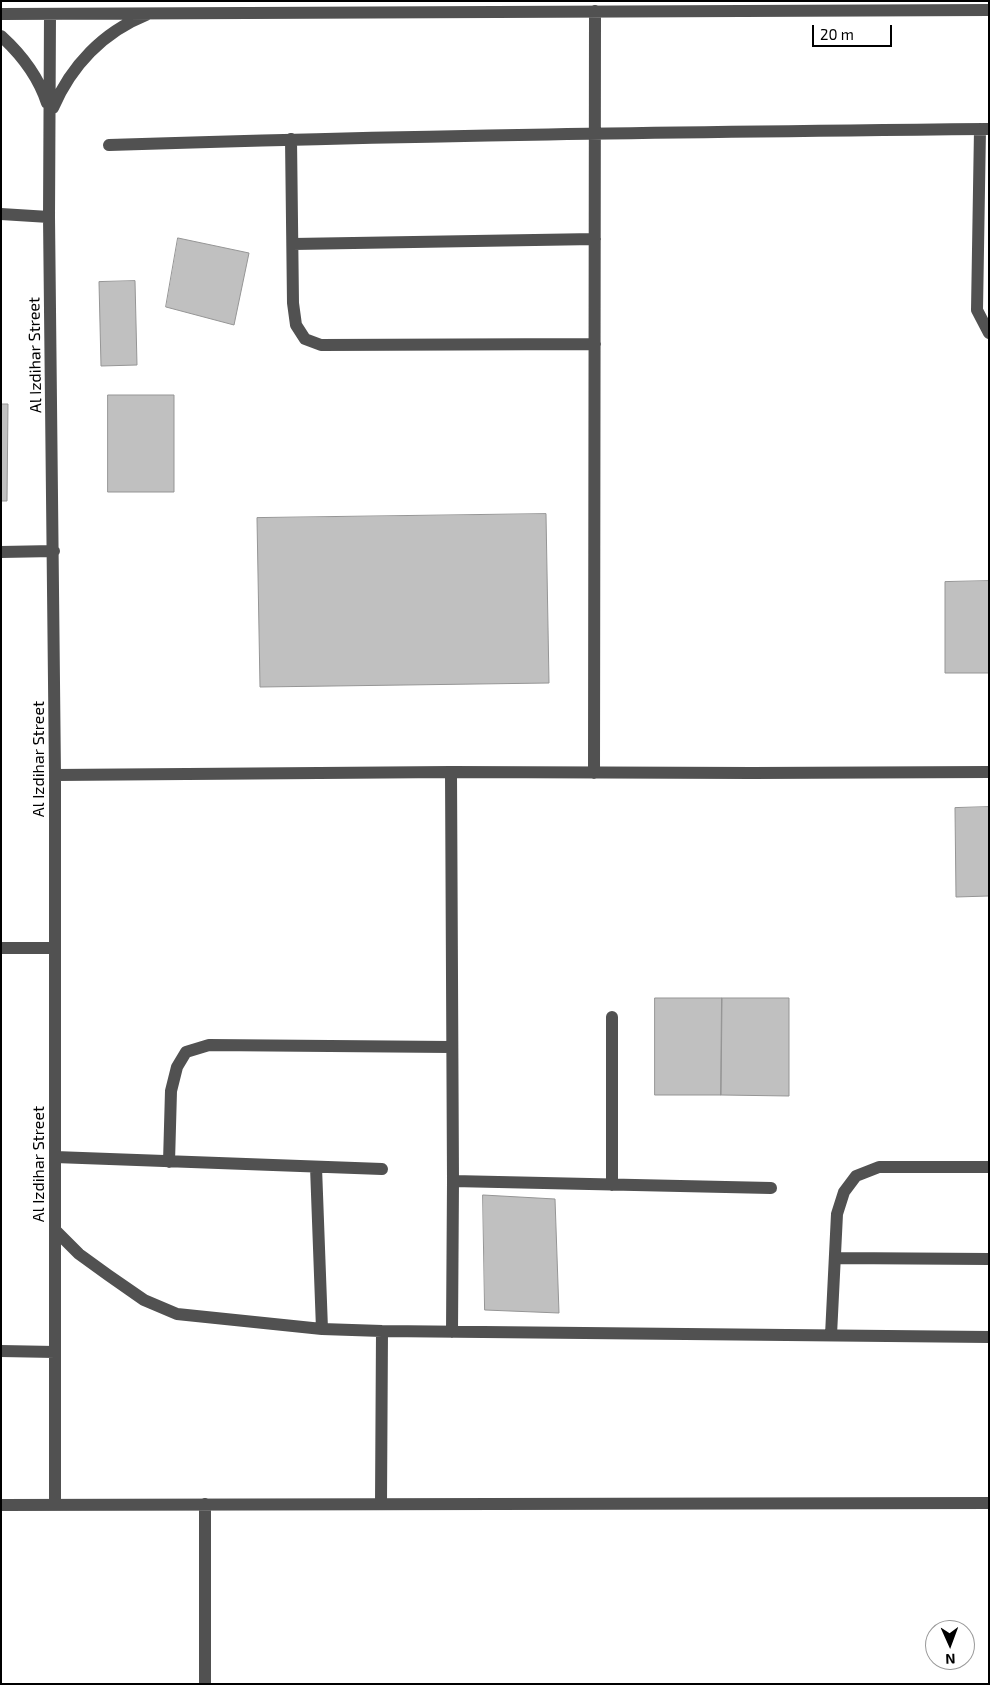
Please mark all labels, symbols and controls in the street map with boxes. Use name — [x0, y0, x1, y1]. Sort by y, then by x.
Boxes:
scale bar — [815, 15, 895, 47]
text: 20 m — [820, 25, 854, 43]
street label: Al Izdihar Street — [24, 297, 46, 413]
street label: Al Izdihar Street — [29, 701, 49, 817]
street label: Al Izdihar Street — [29, 1106, 49, 1222]
north arrow — [925, 1620, 975, 1670]
text: N — [945, 1651, 956, 1668]

